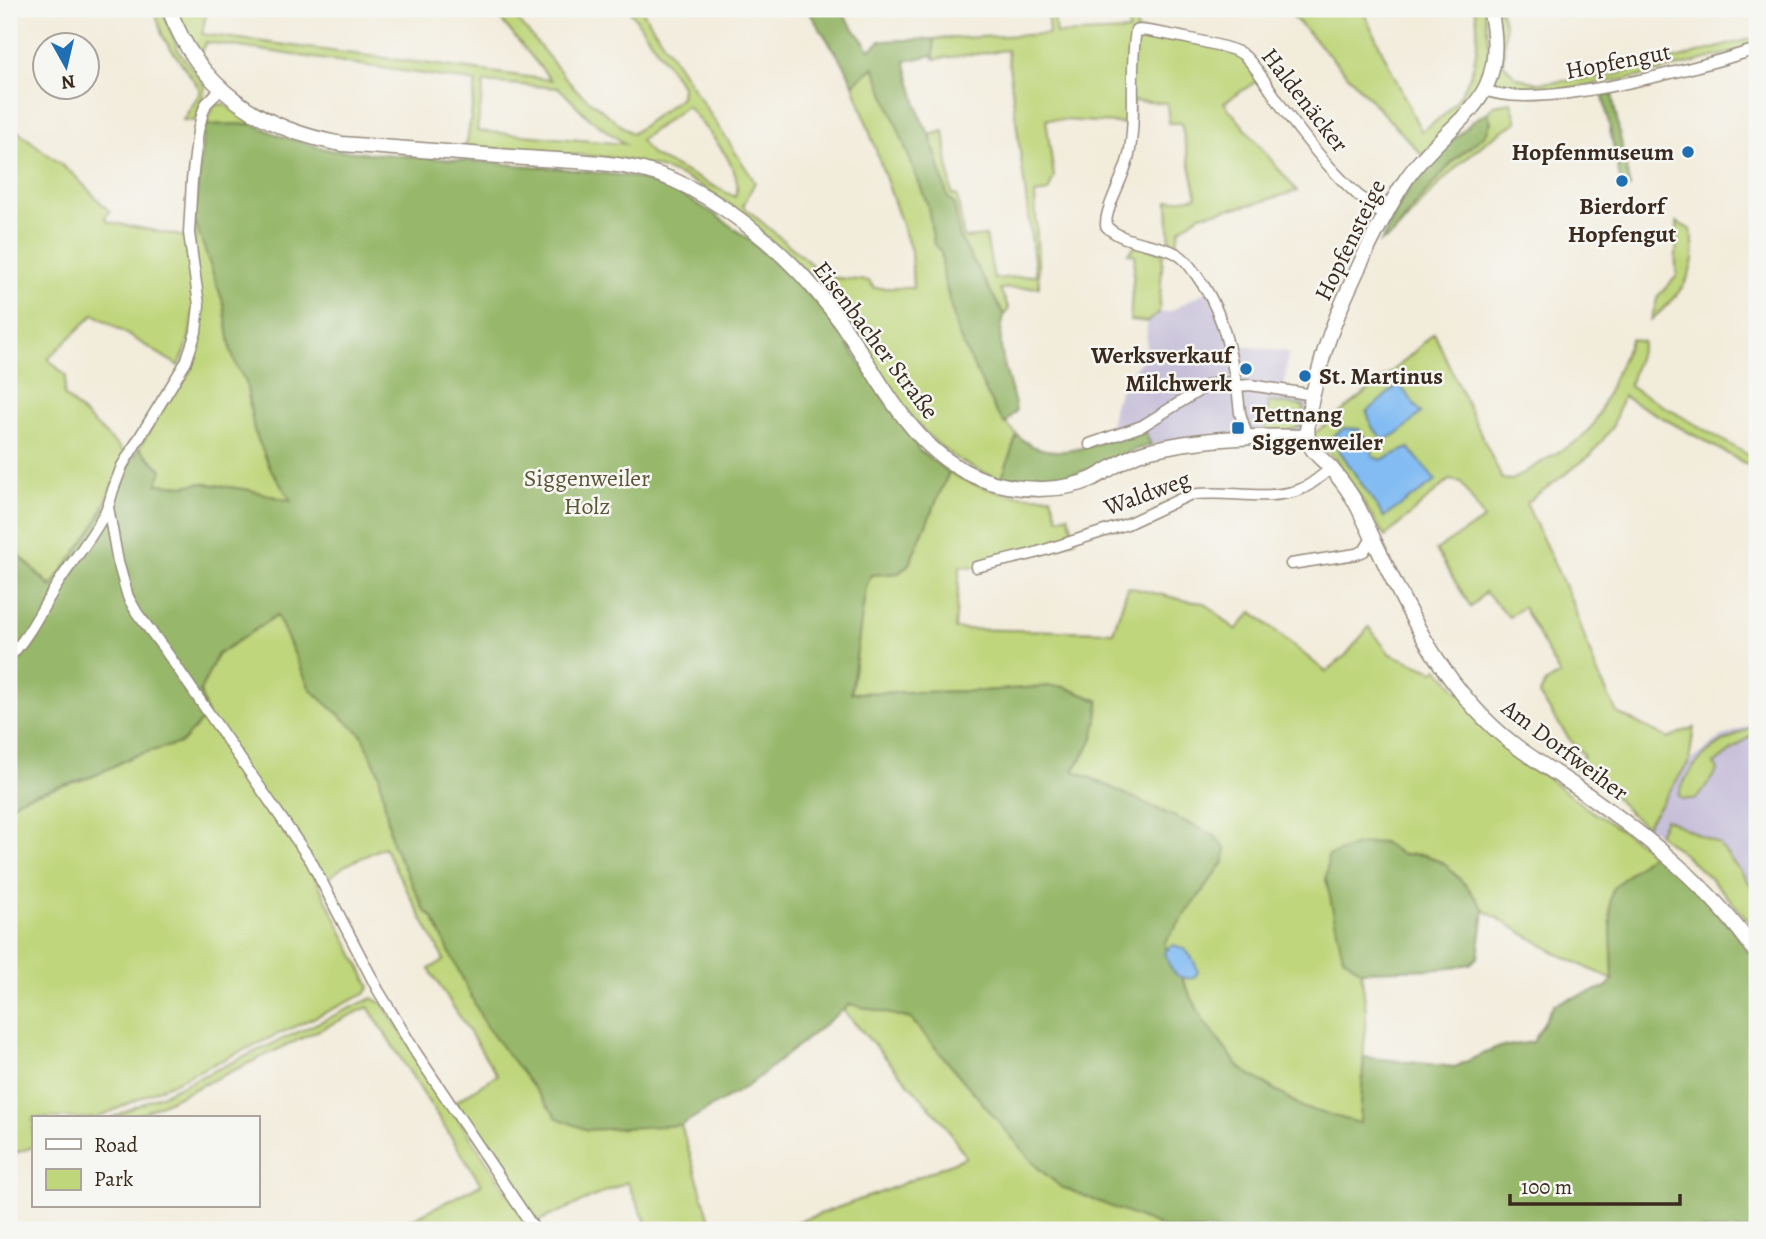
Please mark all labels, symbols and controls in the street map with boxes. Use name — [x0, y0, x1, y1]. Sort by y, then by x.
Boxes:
north arrow — [32, 32, 102, 102]
street label: Hopfengut — [1563, 35, 1673, 87]
street label: Haldenäcker — [1254, 41, 1356, 159]
text: N — [59, 68, 77, 96]
place label: Hopfenmuseum — [1511, 136, 1674, 168]
marker: Hopfenmuseum — [1680, 144, 1696, 160]
marker: Bierdorf Hopfengut — [1614, 173, 1630, 189]
street label: Hopfensteige — [1307, 174, 1393, 306]
place label: Bierdorf Hopfengut — [1568, 190, 1676, 250]
street label: Eisenbacher Straße — [806, 254, 946, 426]
place label: Werksverkauf Milchwerk — [1090, 339, 1236, 399]
place label: St. Martinus — [1319, 360, 1443, 392]
marker: Werksverkauf Milchwerk — [1238, 361, 1254, 377]
marker: St. Martinus — [1297, 368, 1313, 384]
place label: Tettnang Siggenweiler — [1252, 398, 1383, 458]
marker: Tettnang Siggenweiler — [1230, 420, 1246, 436]
park label: Siggenweiler Holz — [524, 462, 650, 522]
street label: Waldweg — [1099, 463, 1195, 524]
street label: Am Dorfweiher — [1494, 691, 1635, 808]
legend — [32, 1116, 259, 1208]
text: Road — [94, 1131, 138, 1159]
scale bar — [1510, 1162, 1680, 1206]
text: Park — [94, 1165, 134, 1193]
text: 100 m — [1521, 1173, 1572, 1201]

